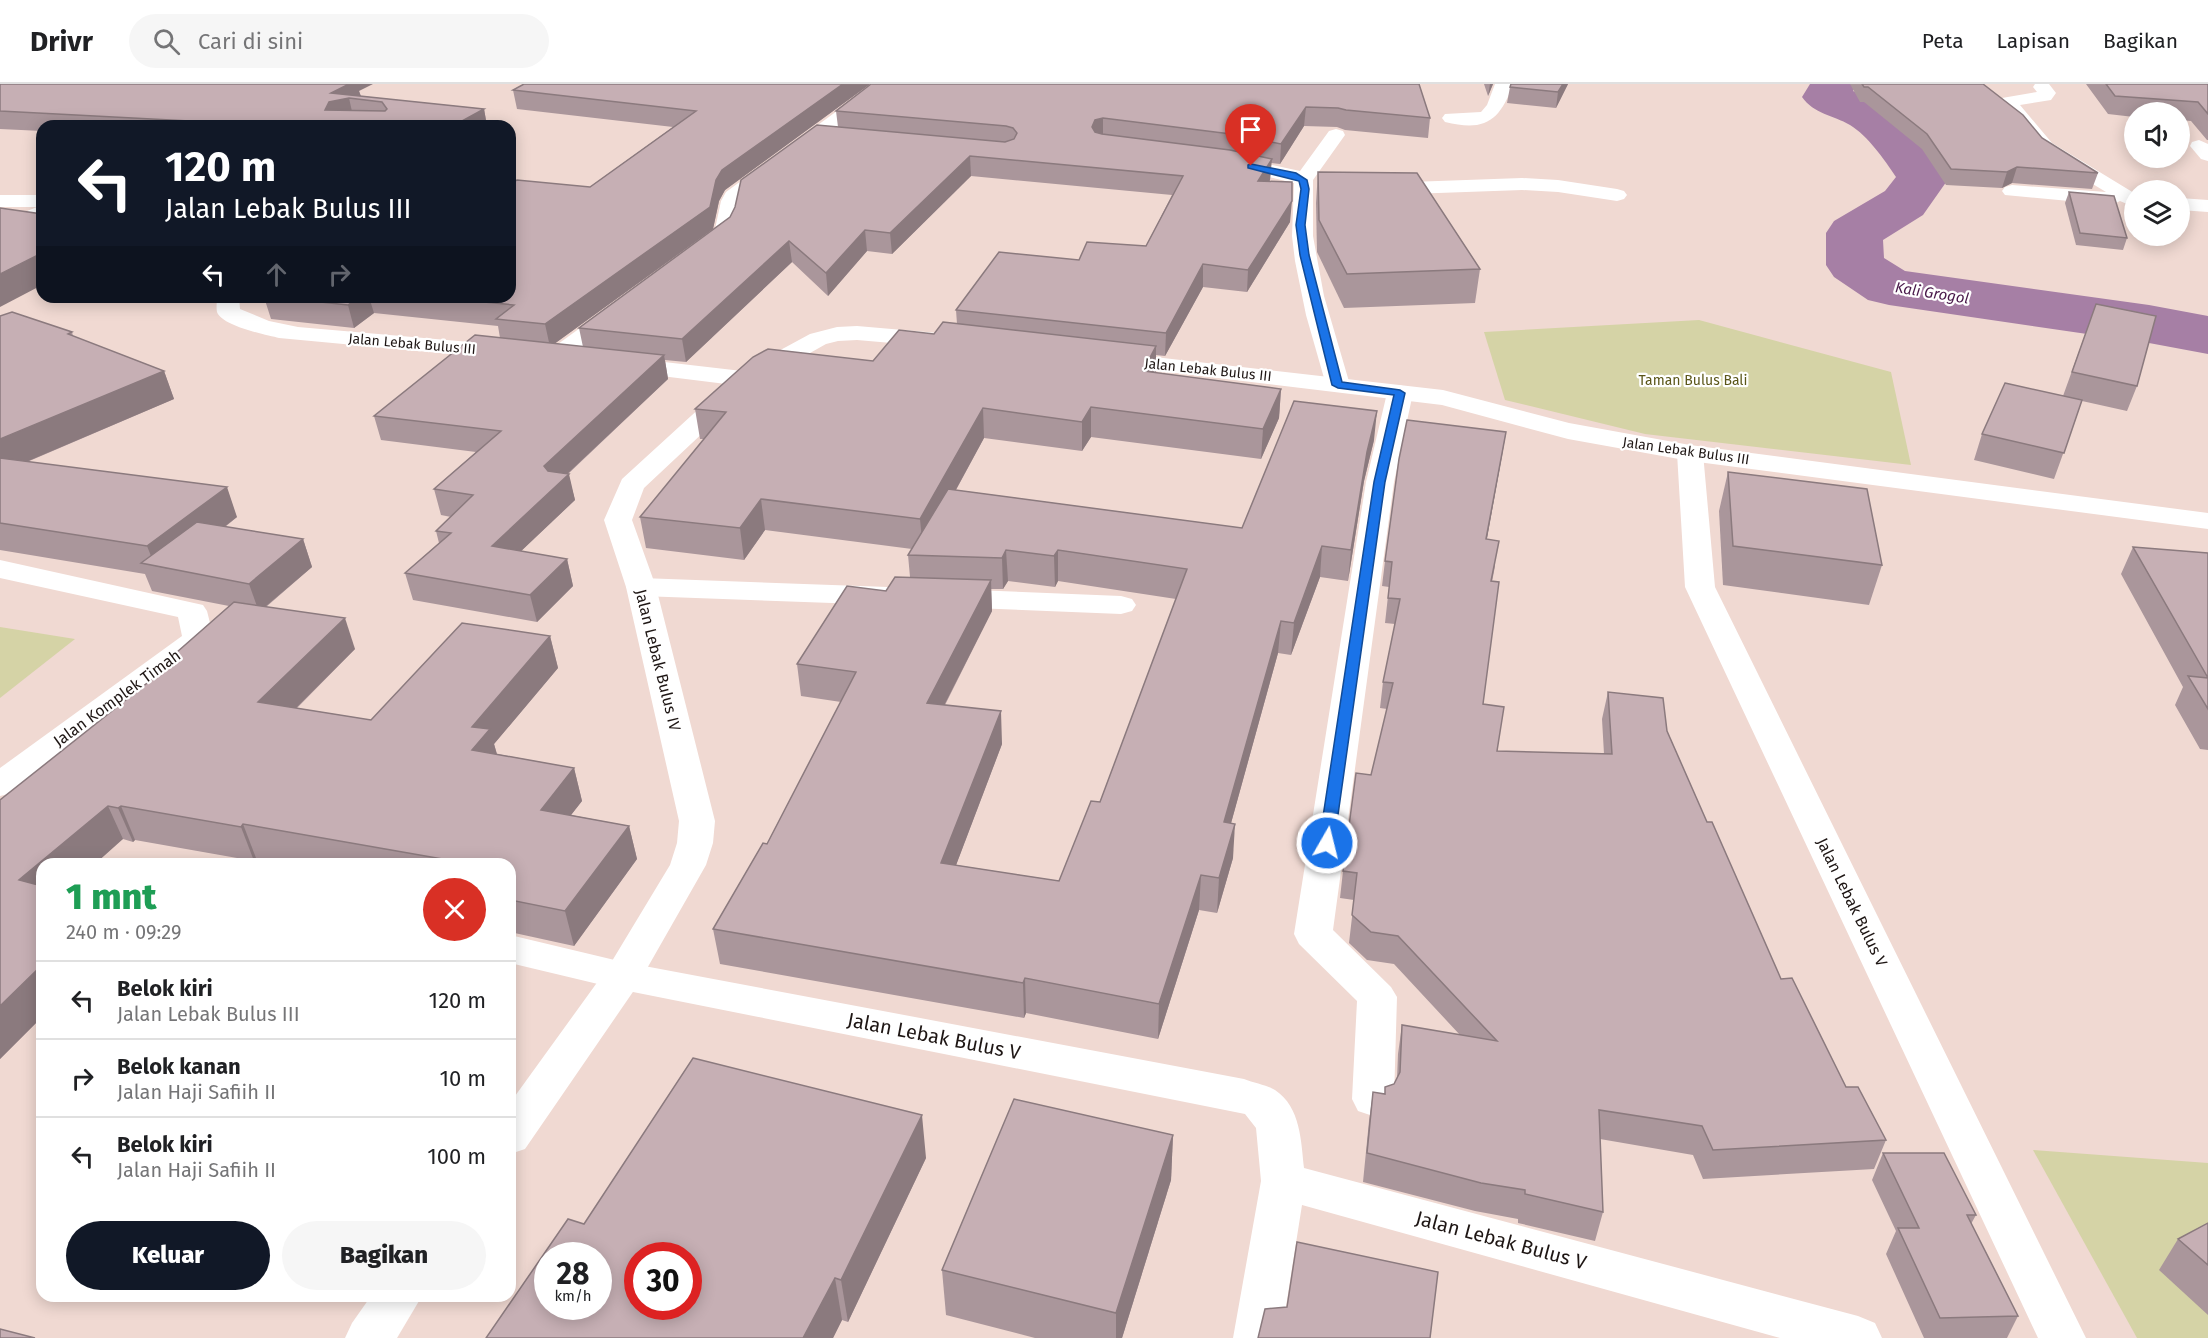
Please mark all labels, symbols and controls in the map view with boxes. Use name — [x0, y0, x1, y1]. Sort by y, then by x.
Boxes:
search box — [129, 14, 549, 68]
text: Drivr — [30, 25, 93, 58]
icon: search — [150, 25, 183, 58]
text: Cari di sini — [198, 28, 303, 55]
text: Peta — [1922, 28, 1964, 54]
text: Lapisan — [1997, 28, 2070, 54]
text: Bagikan — [2103, 28, 2178, 54]
map controls — [2124, 102, 2190, 246]
button: sound — [2124, 102, 2190, 168]
pin — [1225, 104, 1276, 166]
icon: arrive — [1234, 113, 1267, 146]
text: 120 m — [165, 142, 276, 192]
icon: left — [66, 144, 144, 222]
button: layers — [2124, 180, 2190, 246]
text: Jalan Lebak Bulus III — [165, 193, 411, 225]
icon: left — [197, 258, 230, 291]
icon: ahead — [260, 258, 293, 291]
icon: right — [323, 258, 356, 291]
water label: Kali Grogol — [1894, 278, 1970, 308]
street label: Jalan Lebak Bulus III — [348, 330, 476, 358]
street label: Jalan Lebak Bulus III — [1144, 355, 1272, 385]
park label: Taman Bulus Bali — [1639, 372, 1747, 389]
street label: Jalan Lebak Bulus III — [1622, 434, 1750, 468]
street label: Jalan Lebak Bulus IV — [631, 587, 685, 733]
street label: Jalan Komplek Timah — [50, 646, 184, 750]
position arrow — [1295, 811, 1359, 875]
street label: Jalan Lebak Bulus V — [1813, 835, 1891, 970]
text: 1 mnt — [66, 875, 156, 919]
button: close — [423, 878, 486, 941]
text: 240 m · 09:29 — [66, 920, 181, 944]
text: Belok kiri — [117, 975, 213, 1002]
icon: left — [66, 984, 99, 1017]
text: 120 m — [429, 987, 486, 1014]
text: Jalan Lebak Bulus III — [117, 1002, 300, 1026]
street label: Jalan Lebak Bulus V — [845, 1007, 1023, 1065]
text: Belok kanan — [117, 1053, 241, 1080]
icon: right — [66, 1062, 99, 1095]
text: 10 m — [440, 1065, 486, 1092]
text: Jalan Haji Safiih II — [117, 1080, 276, 1104]
text: Belok kiri — [117, 1131, 213, 1158]
icon: left — [66, 1140, 99, 1173]
text: 100 m — [427, 1143, 486, 1170]
text: Jalan Haji Safiih II — [117, 1158, 276, 1182]
street label: Jalan Lebak Bulus V — [1413, 1206, 1589, 1274]
button: Keluar — [66, 1221, 270, 1290]
button: Bagikan — [282, 1221, 486, 1290]
speed limit sign: 30 — [624, 1242, 702, 1320]
text: 28 — [557, 1256, 589, 1292]
text: km/h — [554, 1287, 592, 1305]

